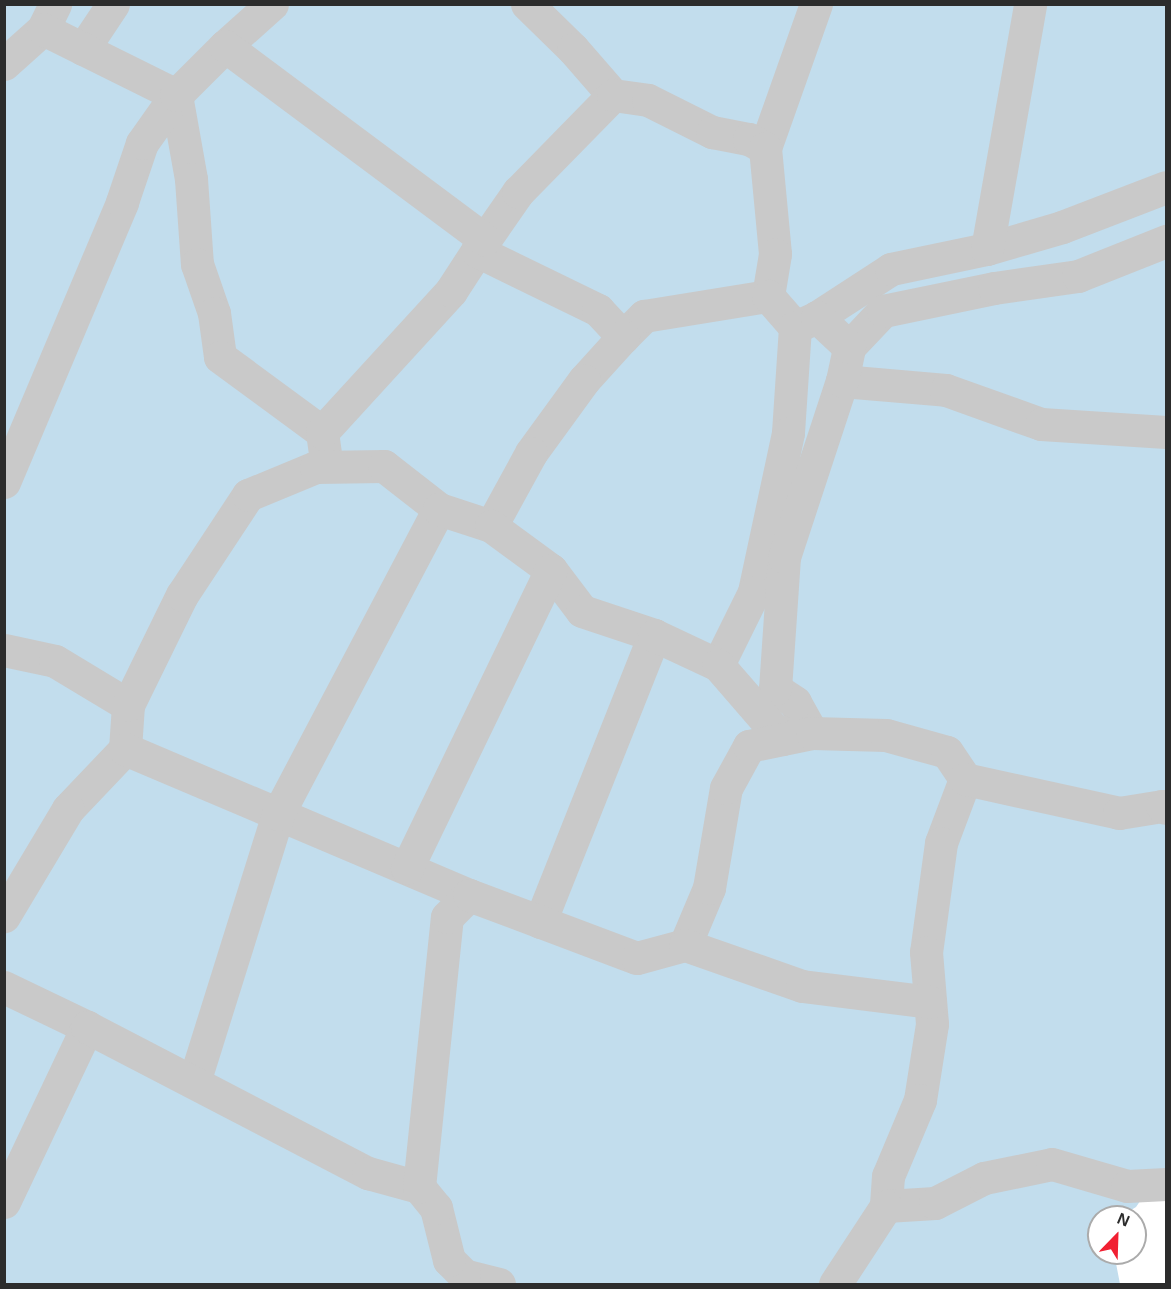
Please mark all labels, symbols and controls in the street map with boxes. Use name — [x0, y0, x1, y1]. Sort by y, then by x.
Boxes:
north arrow — [1087, 1205, 1147, 1265]
text: N — [1115, 1210, 1132, 1230]

